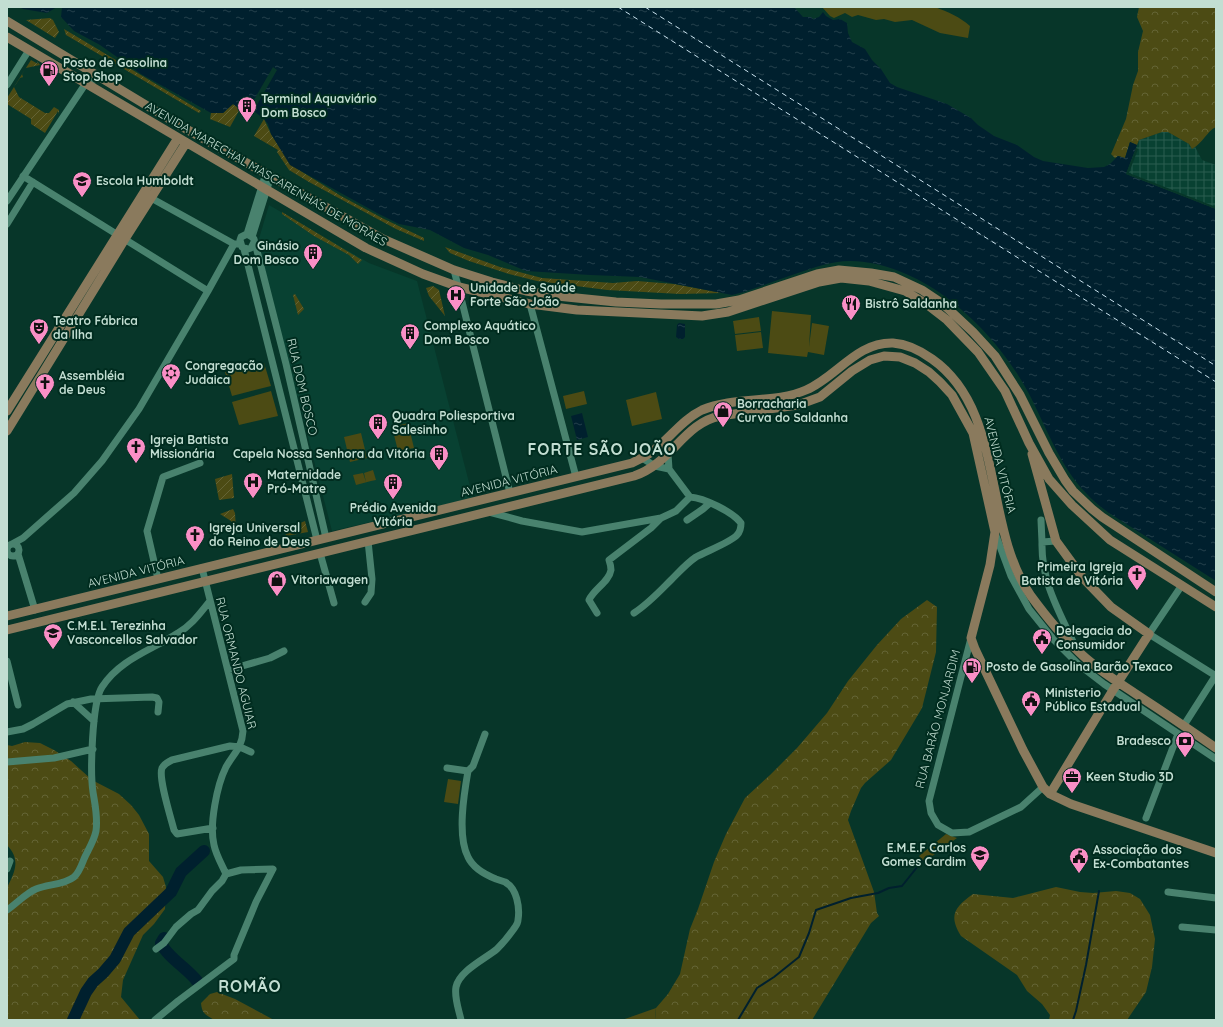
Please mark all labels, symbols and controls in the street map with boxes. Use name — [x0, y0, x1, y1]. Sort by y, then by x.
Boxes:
place label: Posto de Gasolina Stop Shop — [63, 55, 167, 84]
fuel station icon: Posto de Gasolina Stop Shop — [38, 59, 60, 87]
place label: Terminal Aquaviário Dom Bosco — [261, 91, 377, 120]
building icon: Terminal Aquaviário Dom Bosco — [236, 95, 258, 123]
street label: AVENIDA MARECHAL MASCARENHAS DE MORAES — [143, 98, 390, 249]
school or university icon: Escola Humboldt — [71, 170, 93, 198]
place label: Escola Humboldt — [96, 173, 194, 188]
place label: Ginásio Dom Bosco — [234, 238, 300, 267]
building icon: Ginásio Dom Bosco — [302, 242, 324, 270]
place label: Unidade de Saúde Forte São João — [470, 280, 576, 309]
hospital icon: Unidade de Saúde Forte São João — [445, 284, 467, 312]
restaurant icon: Bistrô Saldanha — [840, 293, 862, 321]
place label: Bistrô Saldanha — [865, 296, 957, 311]
place label: Teatro Fábrica da Ilha — [53, 313, 138, 342]
theatre icon: Teatro Fábrica da Ilha — [28, 317, 50, 345]
place label: Complexo Aquático Dom Bosco — [424, 318, 536, 347]
building icon: Complexo Aquático Dom Bosco — [399, 322, 421, 350]
street label: RUA DOM BOSCO — [284, 337, 321, 437]
place label: Congregação Judaica — [185, 358, 264, 387]
synagogue icon: Congregação Judaica — [160, 362, 182, 390]
place label: Assembléia de Deus — [59, 368, 125, 397]
church icon: Assembléia de Deus — [34, 372, 56, 400]
place label: Borracharia Curva do Saldanha — [737, 396, 848, 425]
shop icon: Borracharia Curva do Saldanha — [712, 400, 734, 428]
place label: Quadra Poliesportiva Salesinho — [392, 408, 515, 437]
building icon: Quadra Poliesportiva Salesinho — [367, 412, 389, 440]
street label: AVENIDA VITÓRIA — [981, 415, 1020, 515]
place label: Igreja Batista Missionária — [150, 432, 229, 461]
church icon: Igreja Batista Missionária — [125, 436, 147, 464]
district label: FORTE SÃO JOÃO — [527, 439, 677, 459]
building icon: Capela Nossa Senhora da Vitória — [428, 443, 450, 471]
place label: Capela Nossa Senhora da Vitória — [233, 446, 425, 461]
street label: AVENIDA VITÓRIA — [459, 461, 559, 500]
place label: Maternidade Pró-Matre — [267, 467, 341, 496]
hospital icon: Maternidade Pró-Matre — [242, 471, 264, 499]
building icon: Prédio Avenida Vitória — [382, 472, 404, 500]
place label: Prédio Avenida Vitória — [350, 500, 436, 529]
place label: Igreja Universal do Reino de Deus — [209, 520, 310, 549]
church icon: Igreja Universal do Reino de Deus — [184, 524, 206, 552]
street label: AVENIDA VITÓRIA — [86, 552, 186, 591]
place label: Primeira Igreja Batista de Vitória — [1021, 559, 1123, 588]
church icon: Primeira Igreja Batista de Vitória — [1126, 563, 1148, 591]
shop icon: Vitoriawagen — [266, 569, 288, 597]
place label: Vitoriawagen — [291, 572, 368, 587]
street label: RUA ORMANDO AGUIAR — [213, 595, 260, 730]
place label: C.M.E.L Terezinha Vasconcellos Salvador — [67, 618, 198, 647]
school or university icon: C.M.E.L Terezinha Vasconcellos Salvador — [42, 622, 64, 650]
place label: Delegacia do Consumidor — [1056, 623, 1133, 652]
public building icon: Delegacia do Consumidor — [1031, 627, 1053, 655]
street label: RUA BARÃO MONJARDIM — [912, 648, 963, 790]
fuel station icon: Posto de Gasolina Barão Texaco — [961, 656, 983, 684]
place label: Posto de Gasolina Barão Texaco — [986, 659, 1173, 674]
place label: Ministerio Público Estadual — [1045, 685, 1141, 714]
public building icon: Ministerio Público Estadual — [1020, 689, 1042, 717]
bank icon: Bradesco — [1174, 730, 1196, 758]
place label: Bradesco — [1116, 733, 1172, 748]
office icon: Keen Studio 3D — [1061, 766, 1083, 794]
place label: Keen Studio 3D — [1086, 769, 1174, 784]
place label: E.M.E.F Carlos Gomes Cardim — [881, 840, 966, 869]
place label: Associação dos Ex-Combatantes — [1093, 842, 1189, 871]
school or university icon: E.M.E.F Carlos Gomes Cardim — [969, 844, 991, 872]
public building icon: Associação dos Ex-Combatantes — [1068, 846, 1090, 874]
district label: ROMÃO — [218, 976, 282, 996]

